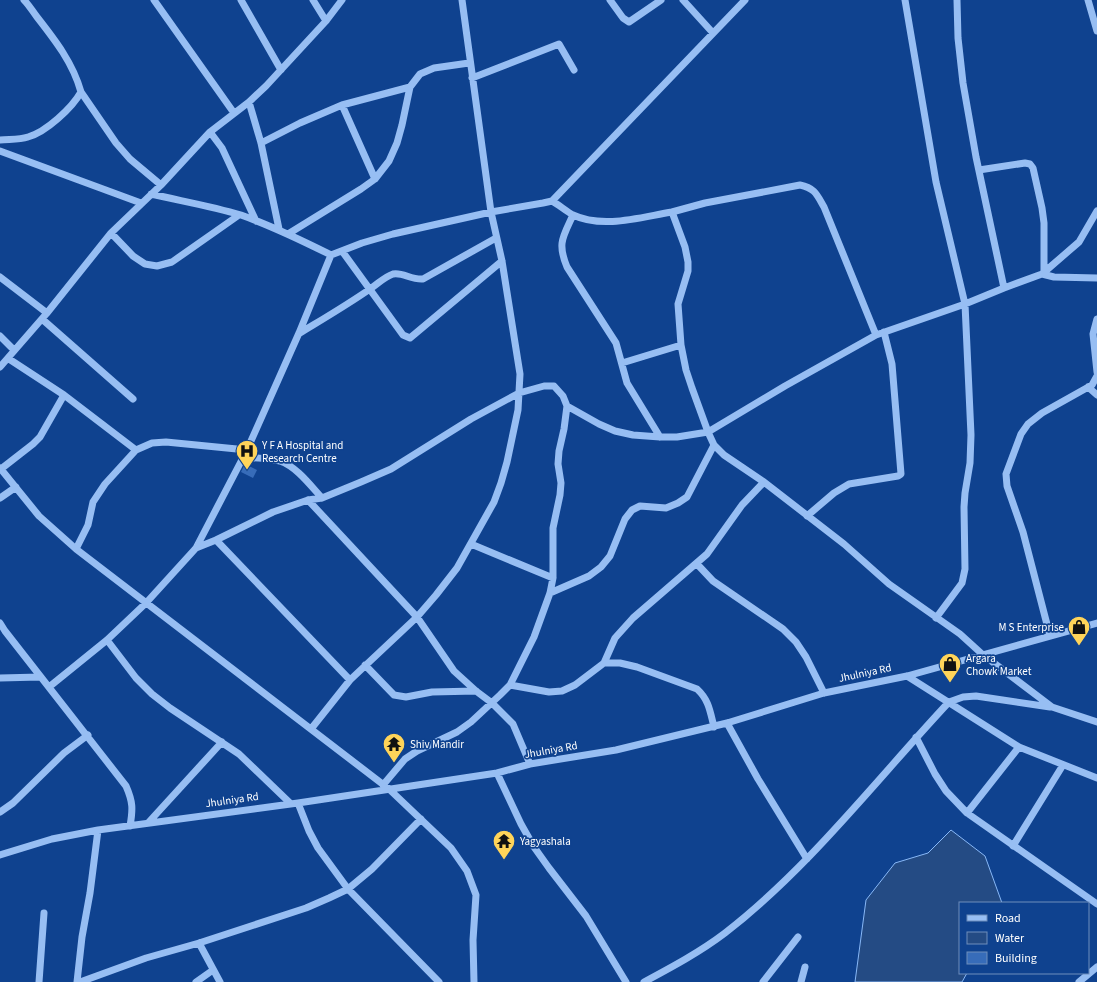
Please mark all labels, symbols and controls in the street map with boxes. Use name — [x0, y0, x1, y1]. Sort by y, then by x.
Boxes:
hospital icon: Y F A Hospital and Research Centre — [234, 438, 260, 471]
place label: Y F A Hospital and Research Centre — [261, 438, 343, 466]
shop icon: M S Enterprise — [1066, 614, 1092, 647]
place label: M S Enterprise — [998, 620, 1065, 635]
shop icon: Argara Chowk Market — [937, 651, 963, 684]
place label: Argara Chowk Market — [966, 651, 1032, 679]
street label: Jhulniya Rd — [837, 660, 893, 686]
temple icon: Shiv Mandir — [381, 731, 407, 764]
place label: Shiv Mandir — [410, 737, 464, 752]
street label: Jhulniya Rd — [523, 738, 579, 762]
street label: Jhulniya Rd — [204, 789, 260, 811]
temple icon: Yagyashala — [491, 828, 517, 861]
place label: Yagyashala — [519, 834, 571, 849]
legend — [959, 902, 1089, 974]
text: Road — [995, 910, 1021, 927]
text: Water — [995, 930, 1025, 947]
text: Building — [995, 950, 1037, 967]

